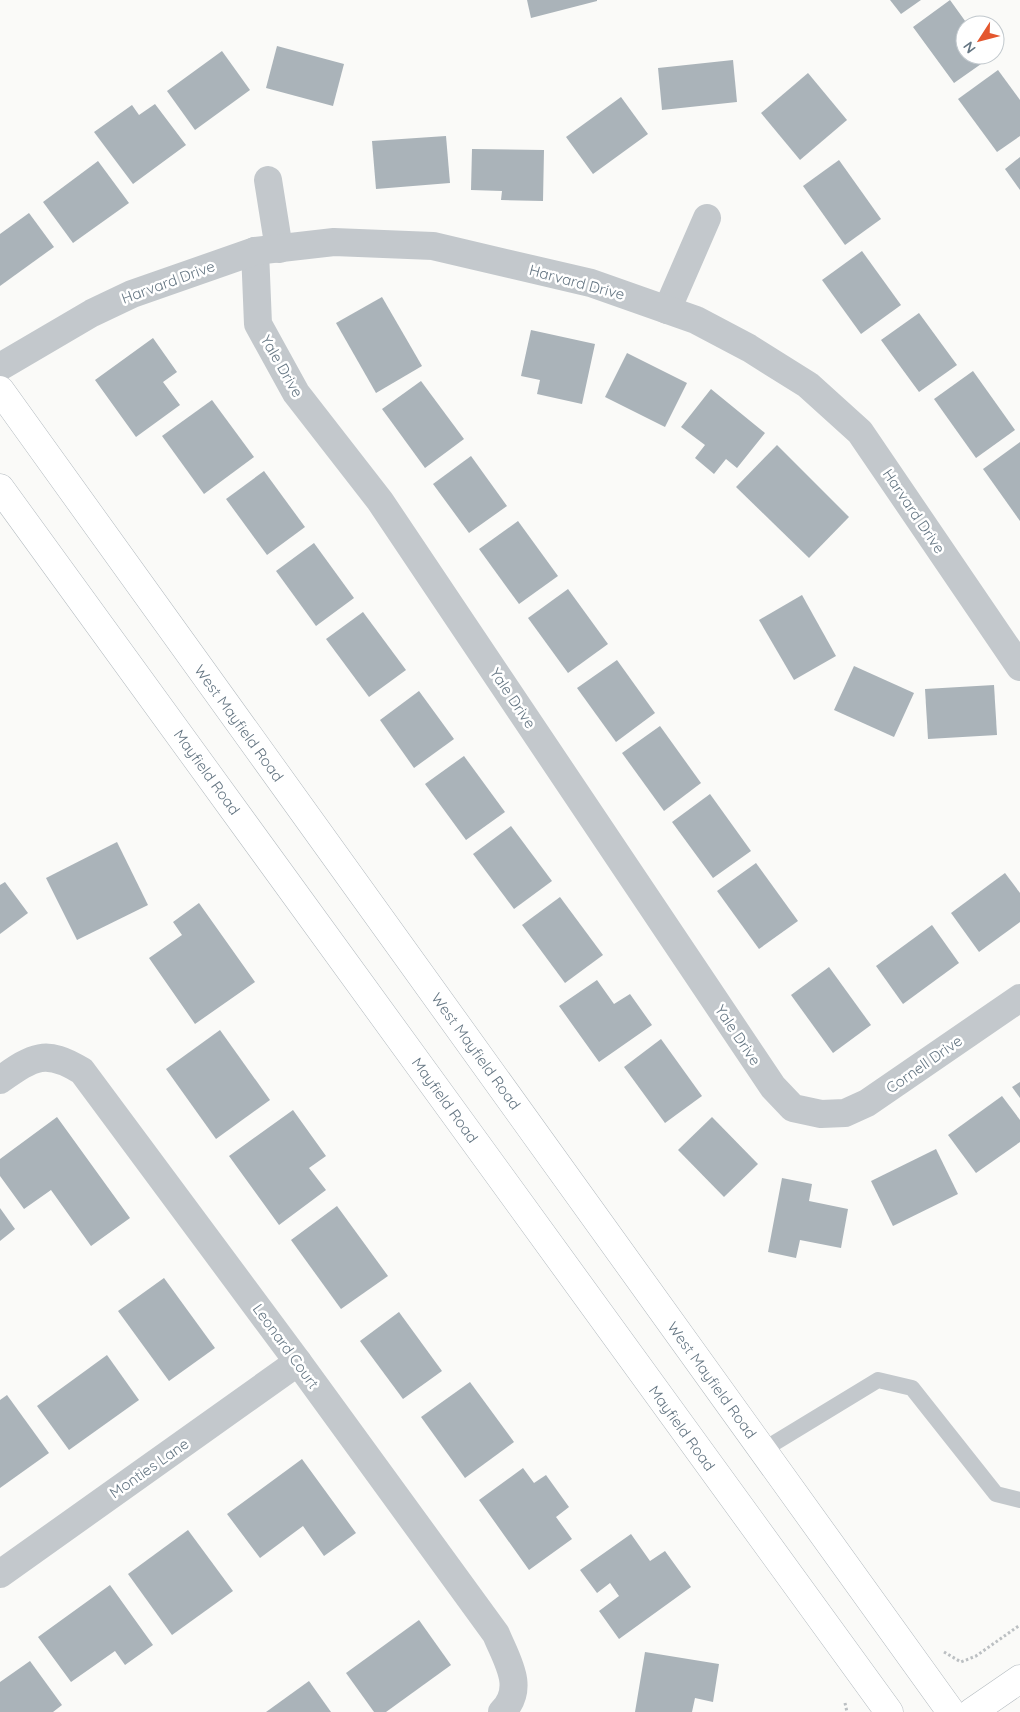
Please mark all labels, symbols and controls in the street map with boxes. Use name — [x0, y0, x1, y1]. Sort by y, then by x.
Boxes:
north arrow — [955, 15, 1005, 65]
text: N — [959, 38, 980, 57]
street label: Harvard Drive — [119, 256, 217, 308]
street label: Harvard Drive — [527, 260, 627, 304]
street label: Yale Drive — [257, 331, 307, 401]
street label: Harvard Drive — [879, 465, 949, 557]
street label: West Mayfield Road — [191, 661, 287, 785]
street label: Yale Drive — [486, 664, 540, 732]
street label: Mayfield Road — [170, 726, 244, 818]
street label: West Mayfield Road — [428, 989, 524, 1113]
street label: Yale Drive — [711, 1001, 765, 1069]
street label: Cornell Drive — [882, 1031, 966, 1097]
street label: Mayfield Road — [408, 1054, 482, 1146]
street label: Leonard Court — [249, 1300, 323, 1392]
street label: West Mayfield Road — [664, 1318, 760, 1442]
street label: Mayfield Road — [645, 1382, 719, 1474]
street label: Monties Lane — [106, 1434, 192, 1502]

